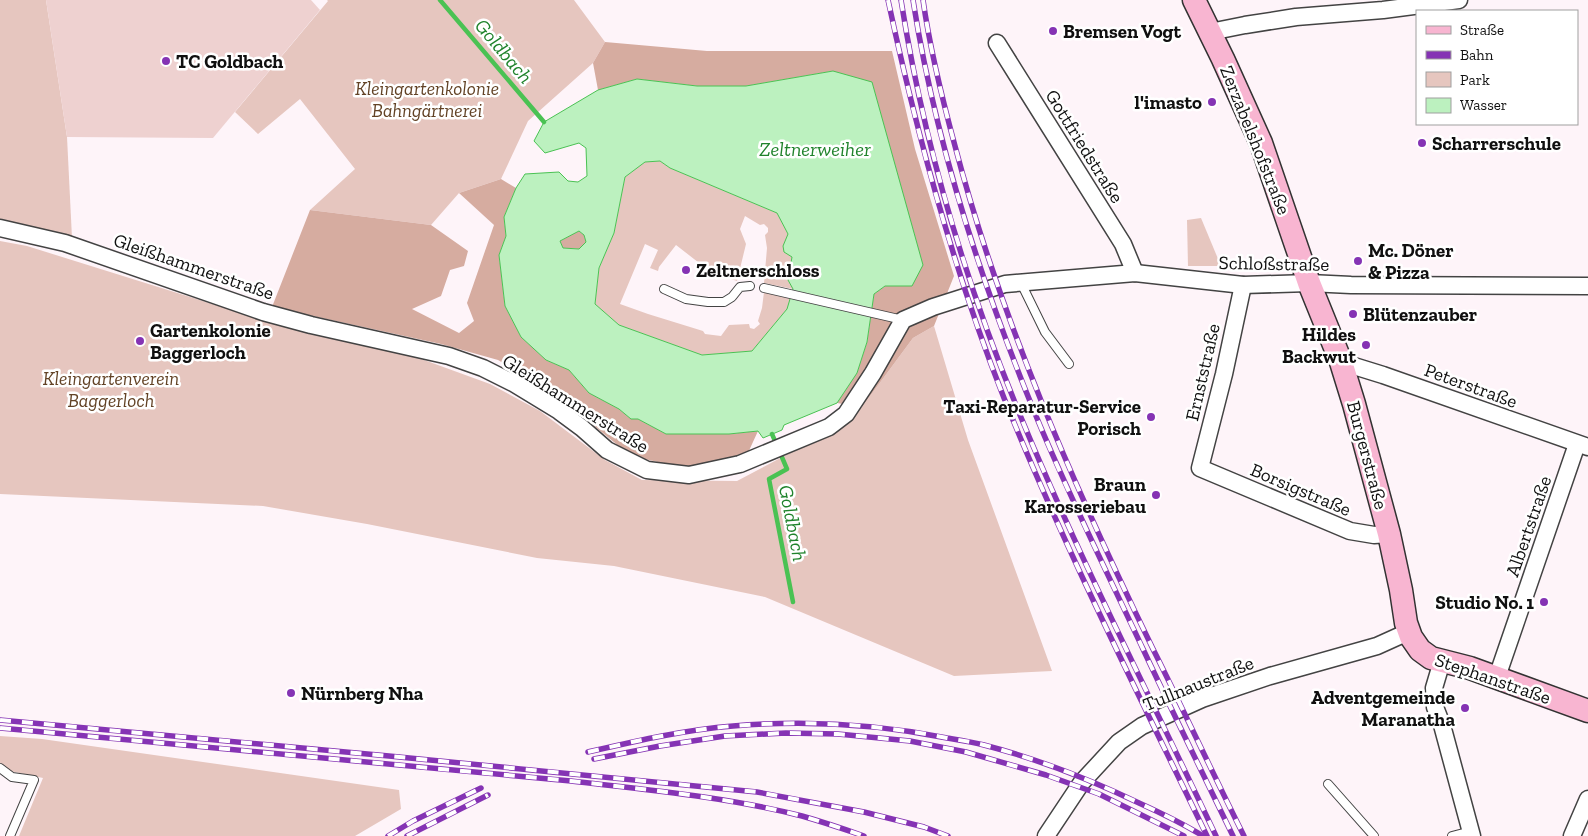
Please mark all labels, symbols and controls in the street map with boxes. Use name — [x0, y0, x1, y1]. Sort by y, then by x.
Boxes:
legend — [1416, 10, 1578, 125]
water label: Goldbach — [470, 14, 538, 88]
place label: Bremsen Vogt — [1063, 20, 1181, 43]
text: Straße — [1460, 21, 1504, 39]
marker: Bremsen Vogt — [1047, 25, 1059, 37]
text: Bahn — [1460, 46, 1494, 64]
place label: TC Goldbach — [176, 50, 283, 73]
marker: TC Goldbach — [160, 55, 172, 67]
street label: Zerzabelshofstraße — [1215, 62, 1296, 218]
text: Park — [1460, 71, 1490, 89]
park label: Kleingartenkolonie Bahngärtnerei — [355, 77, 499, 122]
street label: Gottfriedstraße — [1040, 85, 1129, 207]
place label: l'imasto — [1134, 91, 1202, 114]
marker: l'imasto — [1206, 96, 1218, 108]
text: Wasser — [1460, 96, 1507, 114]
place label: Scharrerschule — [1432, 132, 1561, 155]
water label: Zeltnerweiher — [759, 137, 871, 161]
marker: Scharrerschule — [1416, 137, 1428, 149]
street label: Gleißhammerstraße — [111, 228, 277, 305]
place label: Mc. Döner & Pizza — [1368, 239, 1454, 284]
street label: Schloßstraße — [1219, 251, 1330, 276]
marker: Mc. Döner & Pizza — [1352, 255, 1364, 267]
place label: Zeltnerschloss — [696, 259, 820, 282]
marker: Zeltnerschloss — [680, 264, 692, 276]
place label: Blütenzauber — [1363, 303, 1478, 326]
marker: Blütenzauber — [1347, 308, 1359, 320]
place label: Gartenkolonie Baggerloch — [150, 319, 271, 364]
street label: Ernststraße — [1180, 321, 1225, 423]
place label: Hildes Backwut — [1282, 323, 1356, 368]
marker: Gartenkolonie Baggerloch — [134, 335, 146, 347]
marker: Hildes Backwut — [1360, 339, 1372, 351]
street label: Gleißhammerstraße — [498, 349, 653, 458]
street label: Peterstraße — [1421, 358, 1521, 413]
park label: Kleingartenverein Baggerloch — [43, 367, 179, 412]
place label: Taxi-Reparatur-Service Porisch — [943, 395, 1141, 440]
street label: Burgerstraße — [1342, 398, 1393, 512]
marker: Taxi-Reparatur-Service Porisch — [1145, 411, 1157, 423]
street label: Borsigstraße — [1247, 458, 1355, 521]
place label: Braun Karosseriebau — [1024, 473, 1147, 518]
street label: Albertstraße — [1500, 473, 1557, 580]
water label: Goldbach — [774, 483, 812, 563]
marker: Braun Karosseriebau — [1150, 489, 1162, 501]
place label: Studio No. 1 — [1435, 591, 1534, 614]
marker: Studio No. 1 — [1538, 596, 1550, 608]
street label: Stephanstraße — [1432, 648, 1554, 709]
street label: Tullnaustraße — [1140, 651, 1257, 716]
place label: Nürnberg Nha — [301, 682, 424, 705]
place label: Adventgemeinde Maranatha — [1311, 686, 1455, 731]
marker: Nürnberg Nha — [285, 687, 297, 699]
marker: Adventgemeinde Maranatha — [1459, 702, 1471, 714]

